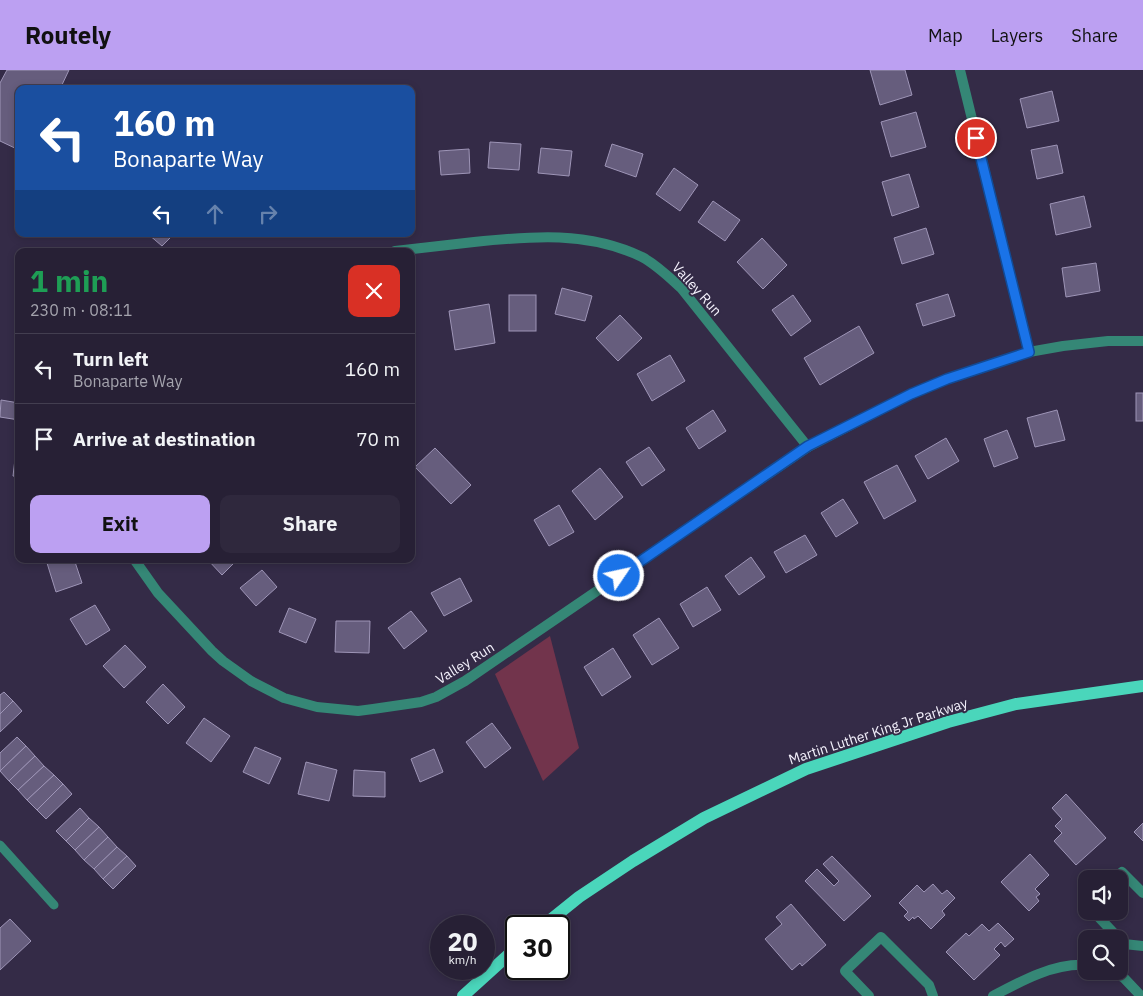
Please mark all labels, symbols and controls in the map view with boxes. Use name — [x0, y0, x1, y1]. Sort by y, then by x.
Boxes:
text: Routely — [25, 19, 111, 51]
text: Map — [928, 24, 963, 47]
text: Layers — [991, 24, 1043, 47]
text: Share — [1071, 24, 1118, 47]
text: 160 m — [113, 100, 216, 146]
icon: left — [30, 105, 95, 170]
pin — [955, 117, 997, 159]
icon: arrive — [962, 124, 990, 152]
text: Bonaparte Way — [113, 144, 264, 173]
icon: left — [148, 200, 176, 228]
icon: ahead — [201, 200, 229, 228]
icon: right — [254, 200, 282, 228]
street label: Valley Run — [668, 258, 726, 320]
text: 1 min — [30, 261, 108, 300]
button: close — [348, 265, 400, 317]
text: 230 m · 08:11 — [30, 300, 132, 320]
text: Turn left — [73, 347, 149, 371]
icon: left — [30, 355, 58, 383]
text: 160 m — [345, 357, 400, 381]
text: Bonaparte Way — [73, 371, 182, 391]
icon: arrive — [30, 425, 58, 453]
text: Arrive at destination — [73, 427, 256, 451]
text: 70 m — [356, 427, 400, 451]
button: Exit — [30, 495, 210, 553]
button: Share — [220, 495, 400, 553]
position arrow — [592, 549, 644, 601]
street label: Valley Run — [432, 638, 498, 688]
street label: Martin Luther King Jr Parkway — [786, 693, 970, 769]
map controls — [1078, 870, 1128, 980]
button: sound — [1078, 870, 1128, 920]
speed limit sign: 30 — [505, 915, 570, 980]
text: 20 — [447, 925, 478, 958]
button: search — [1078, 930, 1128, 980]
text: km/h — [448, 952, 477, 967]

